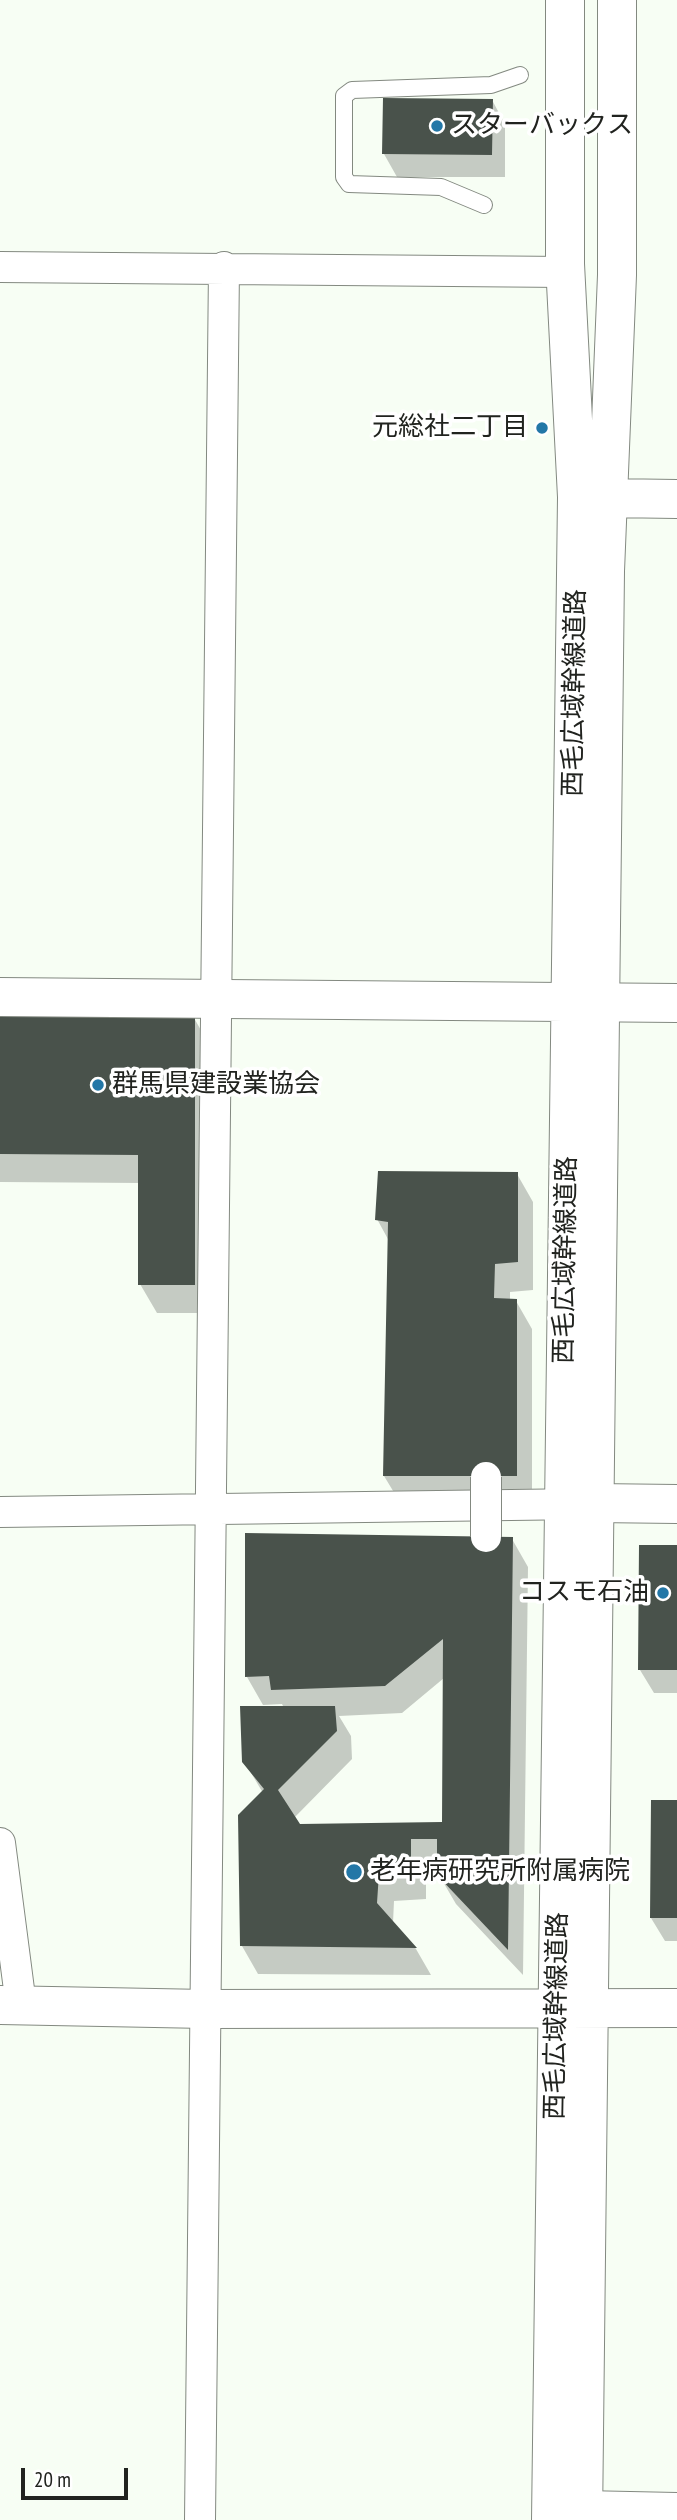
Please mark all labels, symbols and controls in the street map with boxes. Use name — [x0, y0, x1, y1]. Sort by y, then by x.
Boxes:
place label: スターバックス — [451, 110, 633, 142]
marker: スターバックス — [429, 118, 445, 134]
place label: 元総社二丁目 — [372, 412, 528, 444]
marker: 元総社二丁目 — [534, 420, 550, 436]
street label: 西毛広域幹線道路 — [558, 589, 592, 797]
place label: 群馬県建設業協会 — [112, 1069, 320, 1101]
marker: 群馬県建設業協会 — [90, 1077, 106, 1093]
street label: 西毛広域幹線道路 — [549, 1156, 583, 1364]
place label: コスモ石油 — [519, 1577, 649, 1609]
marker: コスモ石油 — [655, 1585, 671, 1601]
place label: 老年病研究所附属病院 — [370, 1856, 630, 1888]
marker: 老年病研究所附属病院 — [344, 1862, 364, 1882]
street label: 西毛広域幹線道路 — [540, 1912, 574, 2120]
scale bar — [24, 2454, 131, 2498]
text: 20 m — [34, 2466, 71, 2493]

